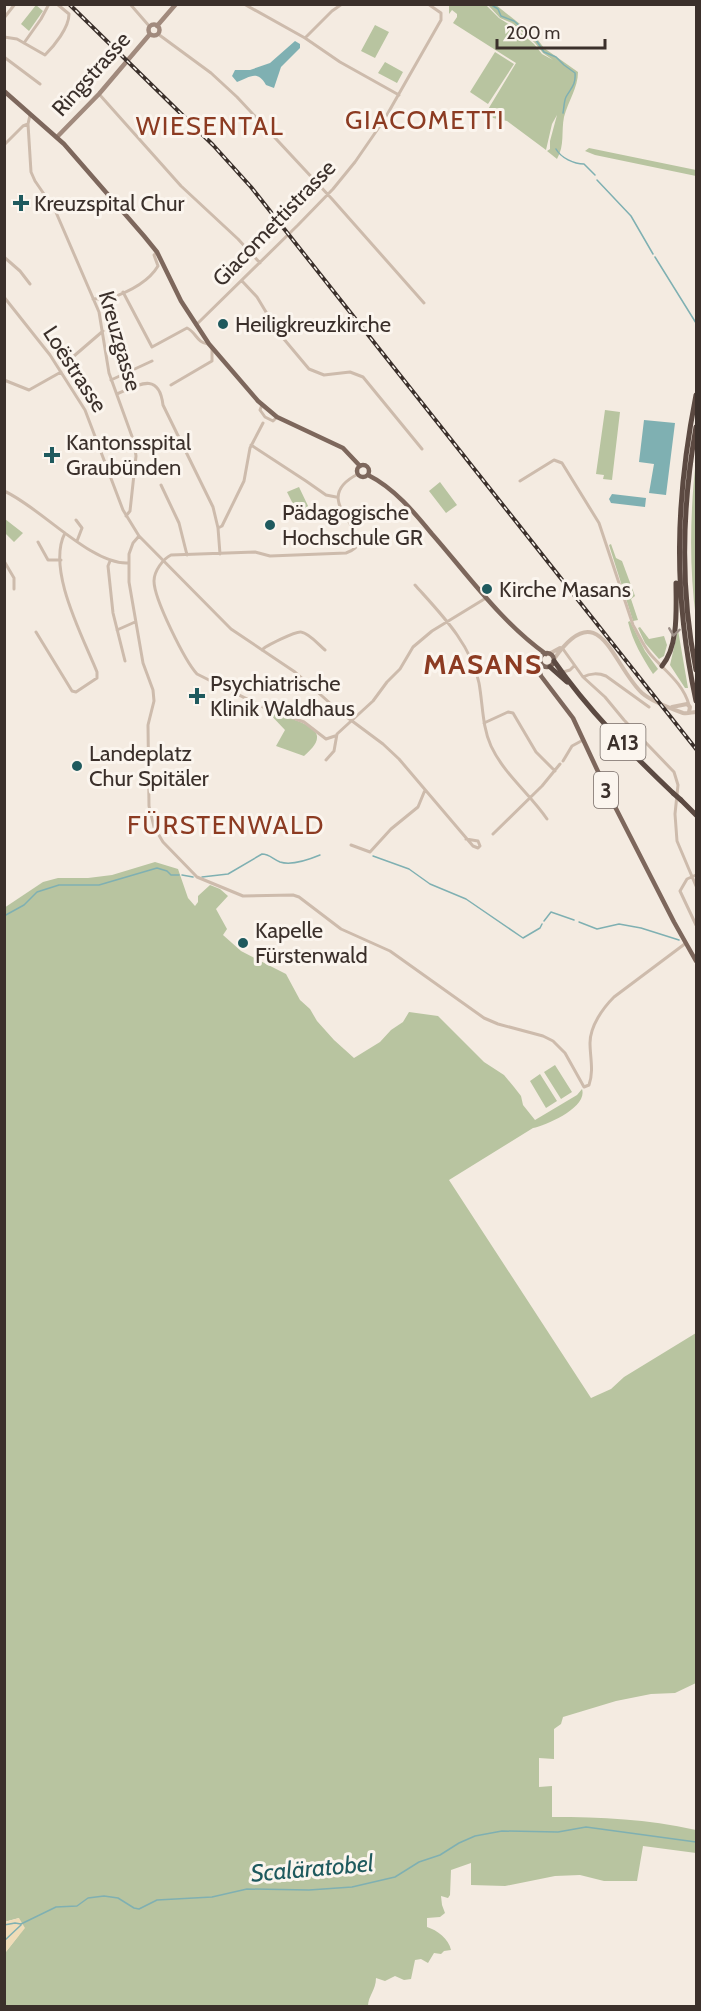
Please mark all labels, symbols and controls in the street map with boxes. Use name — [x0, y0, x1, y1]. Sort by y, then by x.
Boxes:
scale bar — [497, 12, 605, 50]
text: 200 m — [506, 22, 560, 44]
street label: Ringstrasse — [46, 26, 136, 122]
district label: GIACOMETTI — [345, 104, 505, 136]
district label: WIESENTAL — [136, 110, 284, 142]
street label: Giacomettistrasse — [207, 154, 341, 292]
place label: Kreuzspital Chur — [34, 190, 184, 217]
marker: Kreuzspital Chur — [12, 194, 30, 212]
street label: Kreuzgasse — [93, 288, 147, 394]
place label: Heiligkreuzkirche — [235, 311, 391, 338]
marker: Heiligkreuzkirche — [216, 317, 230, 331]
street label: Loëstrasse — [37, 321, 113, 417]
place label: Kantonsspital Graubünden — [66, 429, 192, 481]
marker: Kantonsspital Graubünden — [43, 446, 61, 464]
place label: Pädagogische Hochschule GR — [282, 499, 423, 551]
marker: Pädagogische Hochschule GR — [263, 518, 277, 532]
place label: Kirche Masans — [499, 576, 631, 603]
marker: Kirche Masans — [480, 582, 494, 596]
one-way arrow — [668, 627, 680, 636]
district label: MASANS — [423, 647, 543, 681]
place label: Psychiatrische Klinik Waldhaus — [210, 670, 355, 722]
marker: Psychiatrische Klinik Waldhaus — [188, 687, 206, 705]
road number: A13 — [600, 724, 646, 760]
place label: Landeplatz Chur Spitäler — [89, 740, 209, 792]
marker: Landeplatz Chur Spitäler — [70, 759, 84, 773]
road number: 3 — [594, 772, 618, 808]
district label: FÜRSTENWALD — [127, 809, 325, 841]
place label: Kapelle Fürstenwald — [255, 917, 368, 969]
marker: Kapelle Fürstenwald — [236, 936, 250, 950]
water label: Scaläratobel — [249, 1848, 375, 1888]

